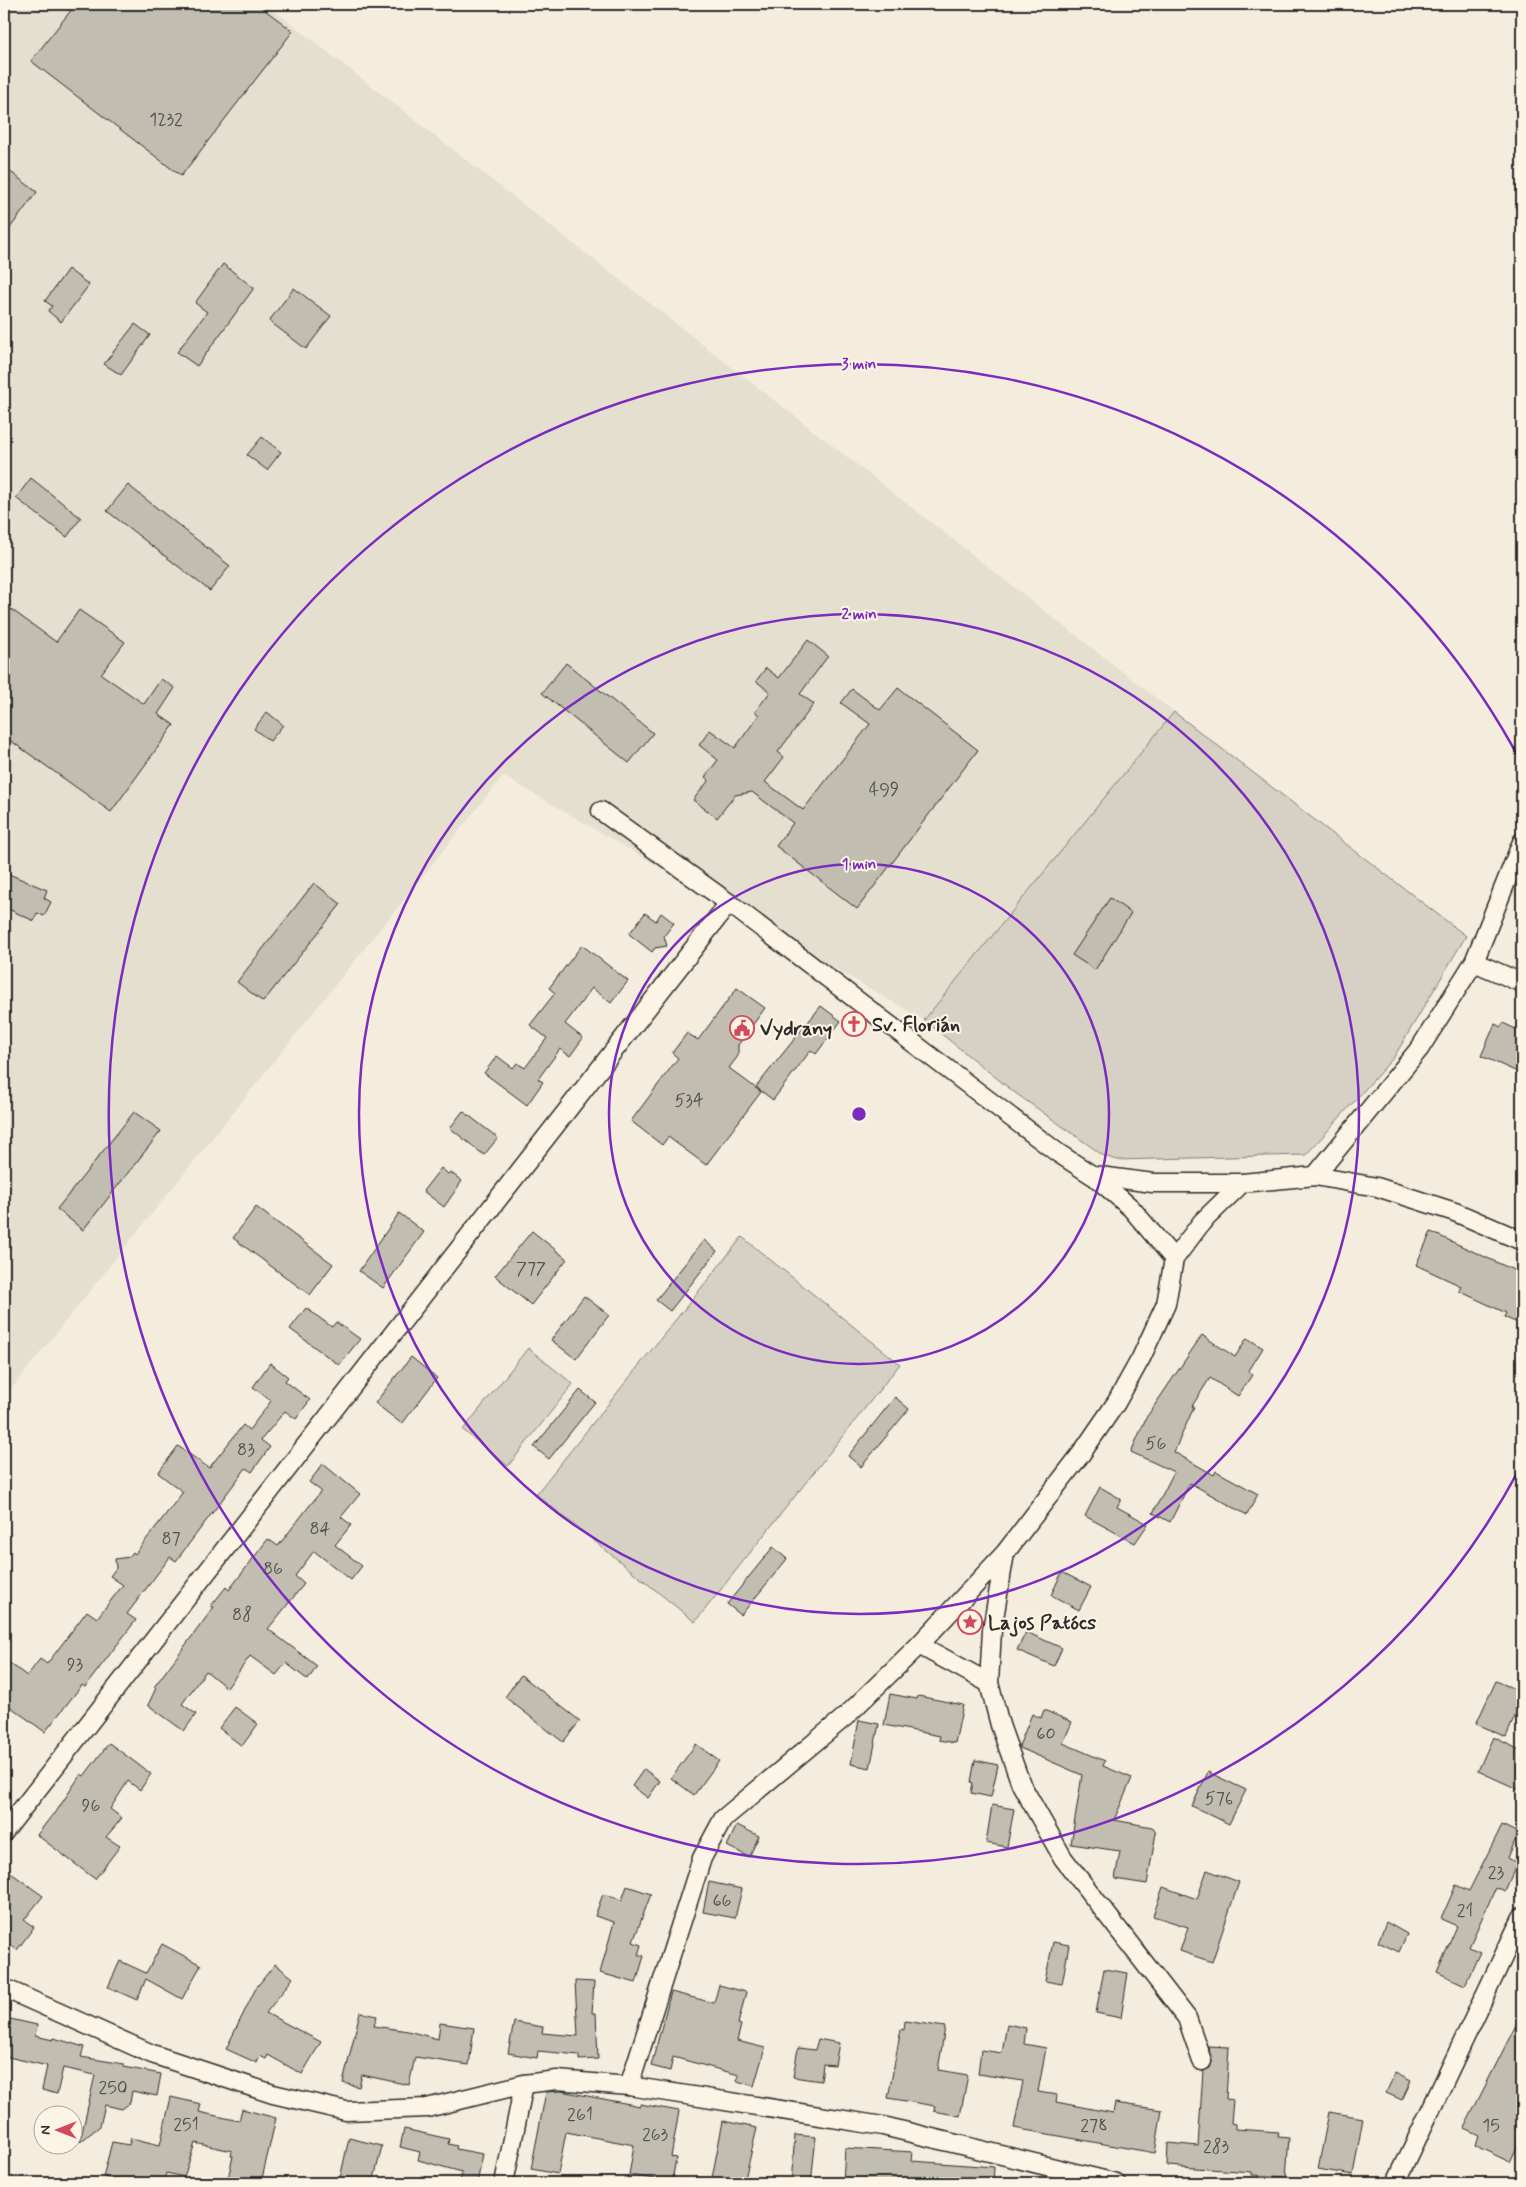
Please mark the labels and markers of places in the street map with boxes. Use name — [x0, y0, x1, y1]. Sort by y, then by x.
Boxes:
church icon: Sv. Florián — [841, 1011, 867, 1037]
place label: Sv. Florián — [872, 1012, 960, 1039]
public building icon: Vydrany — [729, 1015, 755, 1041]
place label: Vydrany — [760, 1016, 832, 1043]
centre of rings — [850, 1105, 868, 1123]
place icon: Lajos Patócs — [957, 1609, 983, 1635]
place label: Lajos Patócs — [988, 1610, 1096, 1637]

